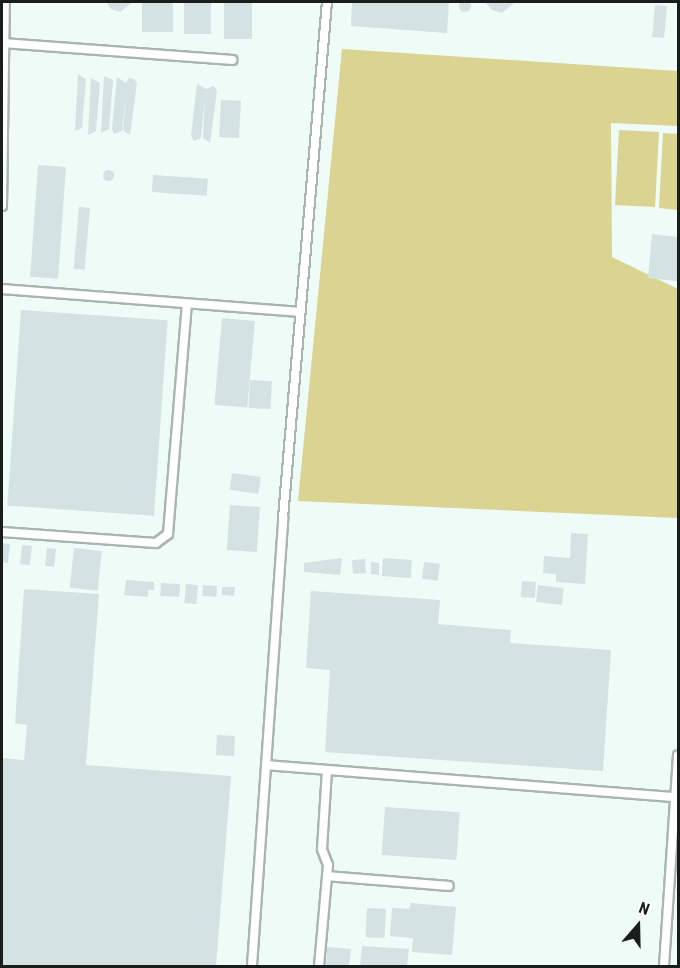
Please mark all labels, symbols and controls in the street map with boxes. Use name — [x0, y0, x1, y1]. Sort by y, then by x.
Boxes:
north arrow — [608, 896, 668, 956]
text: N — [636, 898, 652, 919]

